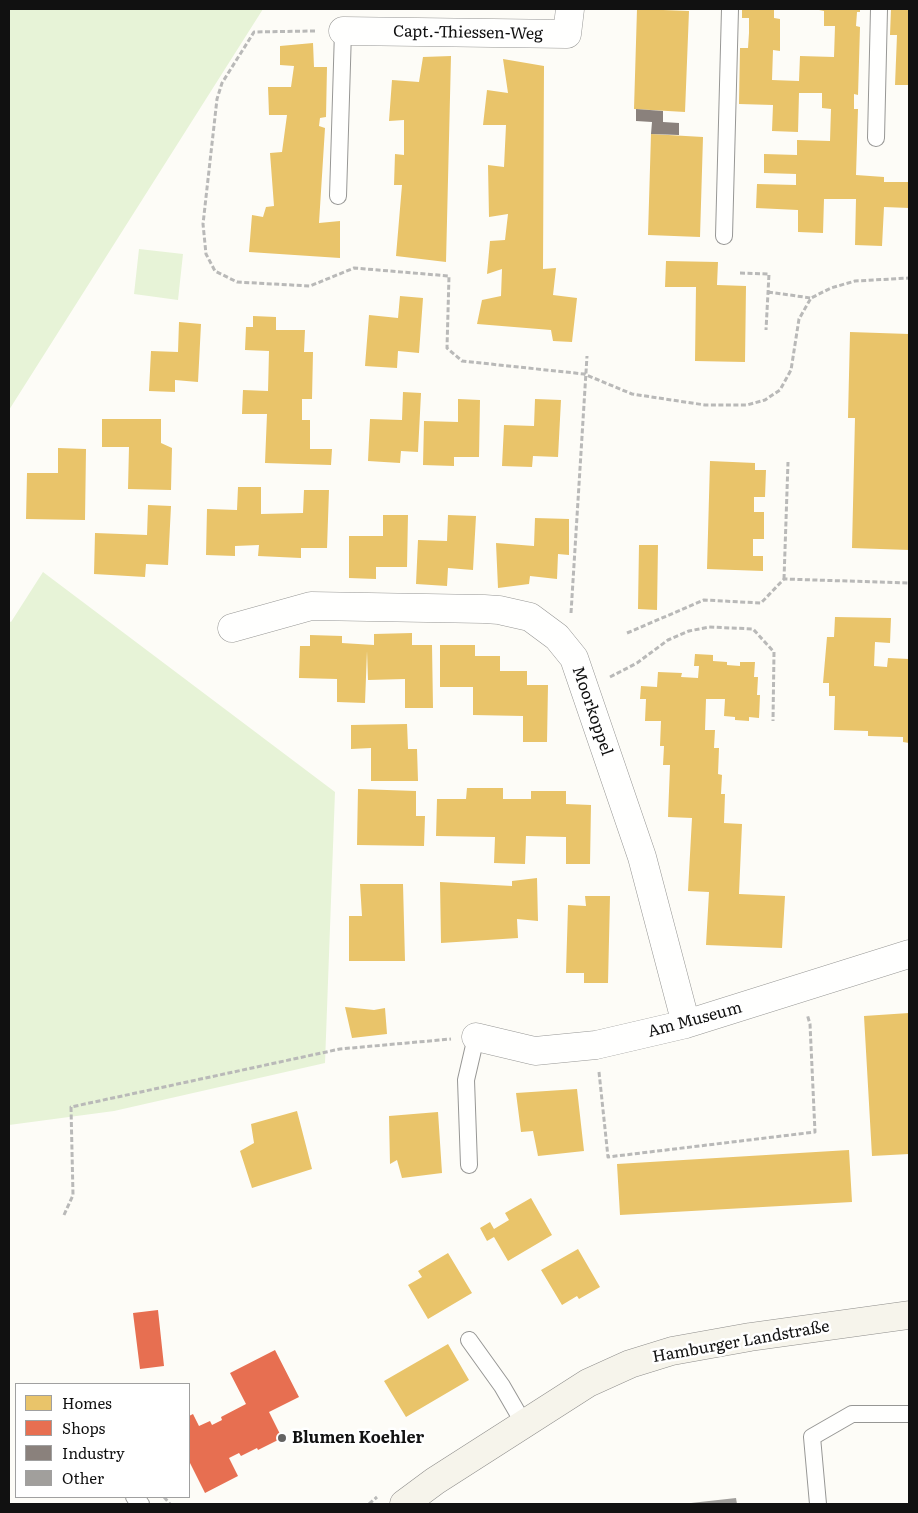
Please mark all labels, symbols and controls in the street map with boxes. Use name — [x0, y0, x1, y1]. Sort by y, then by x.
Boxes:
street label: Capt.-Thiessen-Weg — [393, 22, 543, 44]
street label: Moorkoppel — [568, 664, 616, 758]
street label: Am Museum — [646, 998, 744, 1042]
street label: Hamburger Landstraße — [651, 1317, 831, 1367]
legend — [15, 1383, 190, 1498]
text: Homes — [62, 1391, 112, 1414]
text: Shops — [62, 1416, 105, 1439]
place label: Blumen Koehler — [292, 1428, 424, 1448]
marker: Blumen Koehler — [276, 1432, 288, 1444]
text: Industry — [62, 1441, 125, 1464]
text: Other — [62, 1466, 104, 1489]

